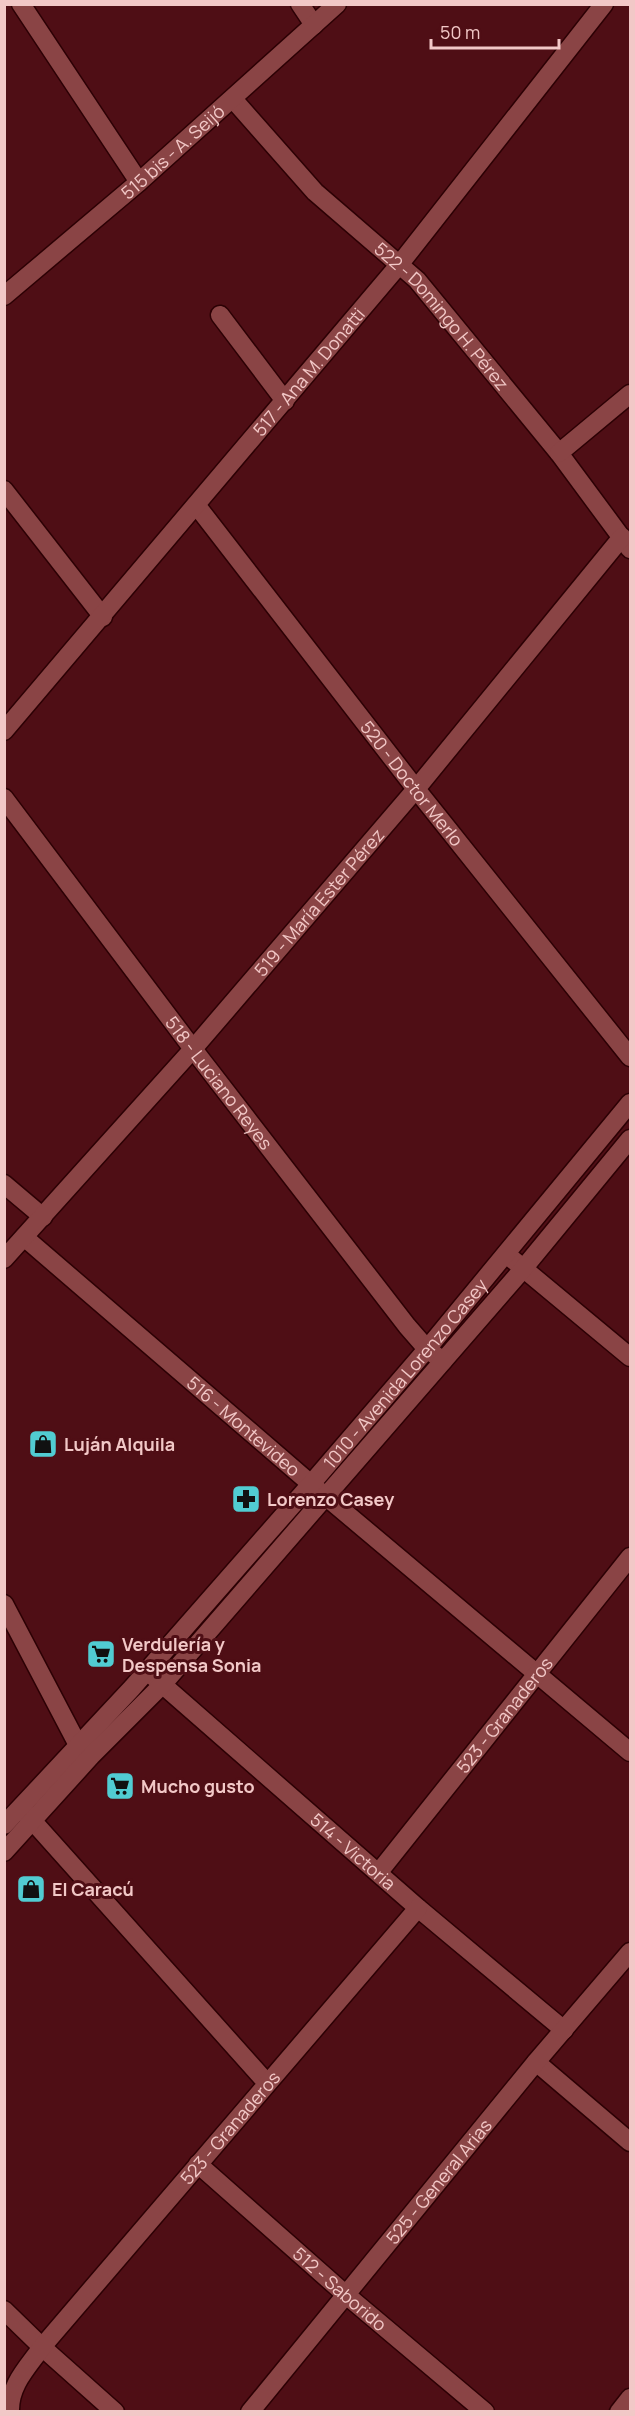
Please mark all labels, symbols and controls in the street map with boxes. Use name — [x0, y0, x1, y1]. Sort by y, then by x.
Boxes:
scale bar — [431, 12, 558, 50]
text: 50 m — [440, 20, 480, 44]
street label: 515 bis - A. Seijó — [116, 99, 229, 204]
street label: 522 - Domingo H. Pérez — [370, 237, 514, 395]
street label: 517 - Ana M. Donatti — [247, 302, 370, 441]
street label: 520 - Doctor Merlo — [355, 716, 469, 851]
street label: 519 - María Ester Pérez — [249, 823, 389, 981]
street label: 518 - Luciano Reyes — [160, 1011, 278, 1154]
street label: 1010 - Avenida Lorenzo Casey — [318, 1273, 493, 1474]
street label: 516 - Montevideo — [182, 1371, 306, 1482]
shop icon: Luján Alquila — [27, 1428, 59, 1460]
place label: Luján Alquila — [64, 1432, 175, 1456]
pharmacy icon: Lorenzo Casey — [230, 1483, 262, 1515]
place label: Lorenzo Casey — [267, 1487, 394, 1511]
place label: Verdulería y Despensa Sonia — [122, 1632, 261, 1677]
supermarket icon: Verdulería y Despensa Sonia — [85, 1638, 117, 1670]
street label: 523 - Granaderos — [451, 1652, 558, 1778]
supermarket icon: Mucho gusto — [104, 1770, 136, 1802]
place label: Mucho gusto — [141, 1774, 255, 1798]
street label: 514 - Victoria — [306, 1808, 401, 1895]
shop icon: El Caracú — [15, 1873, 47, 1905]
place label: El Caracú — [52, 1877, 134, 1901]
street label: 523 - Granaderos — [175, 2066, 285, 2189]
street label: 525 - General Arias — [380, 2114, 497, 2249]
street label: 512 - Saborido — [288, 2241, 392, 2336]

